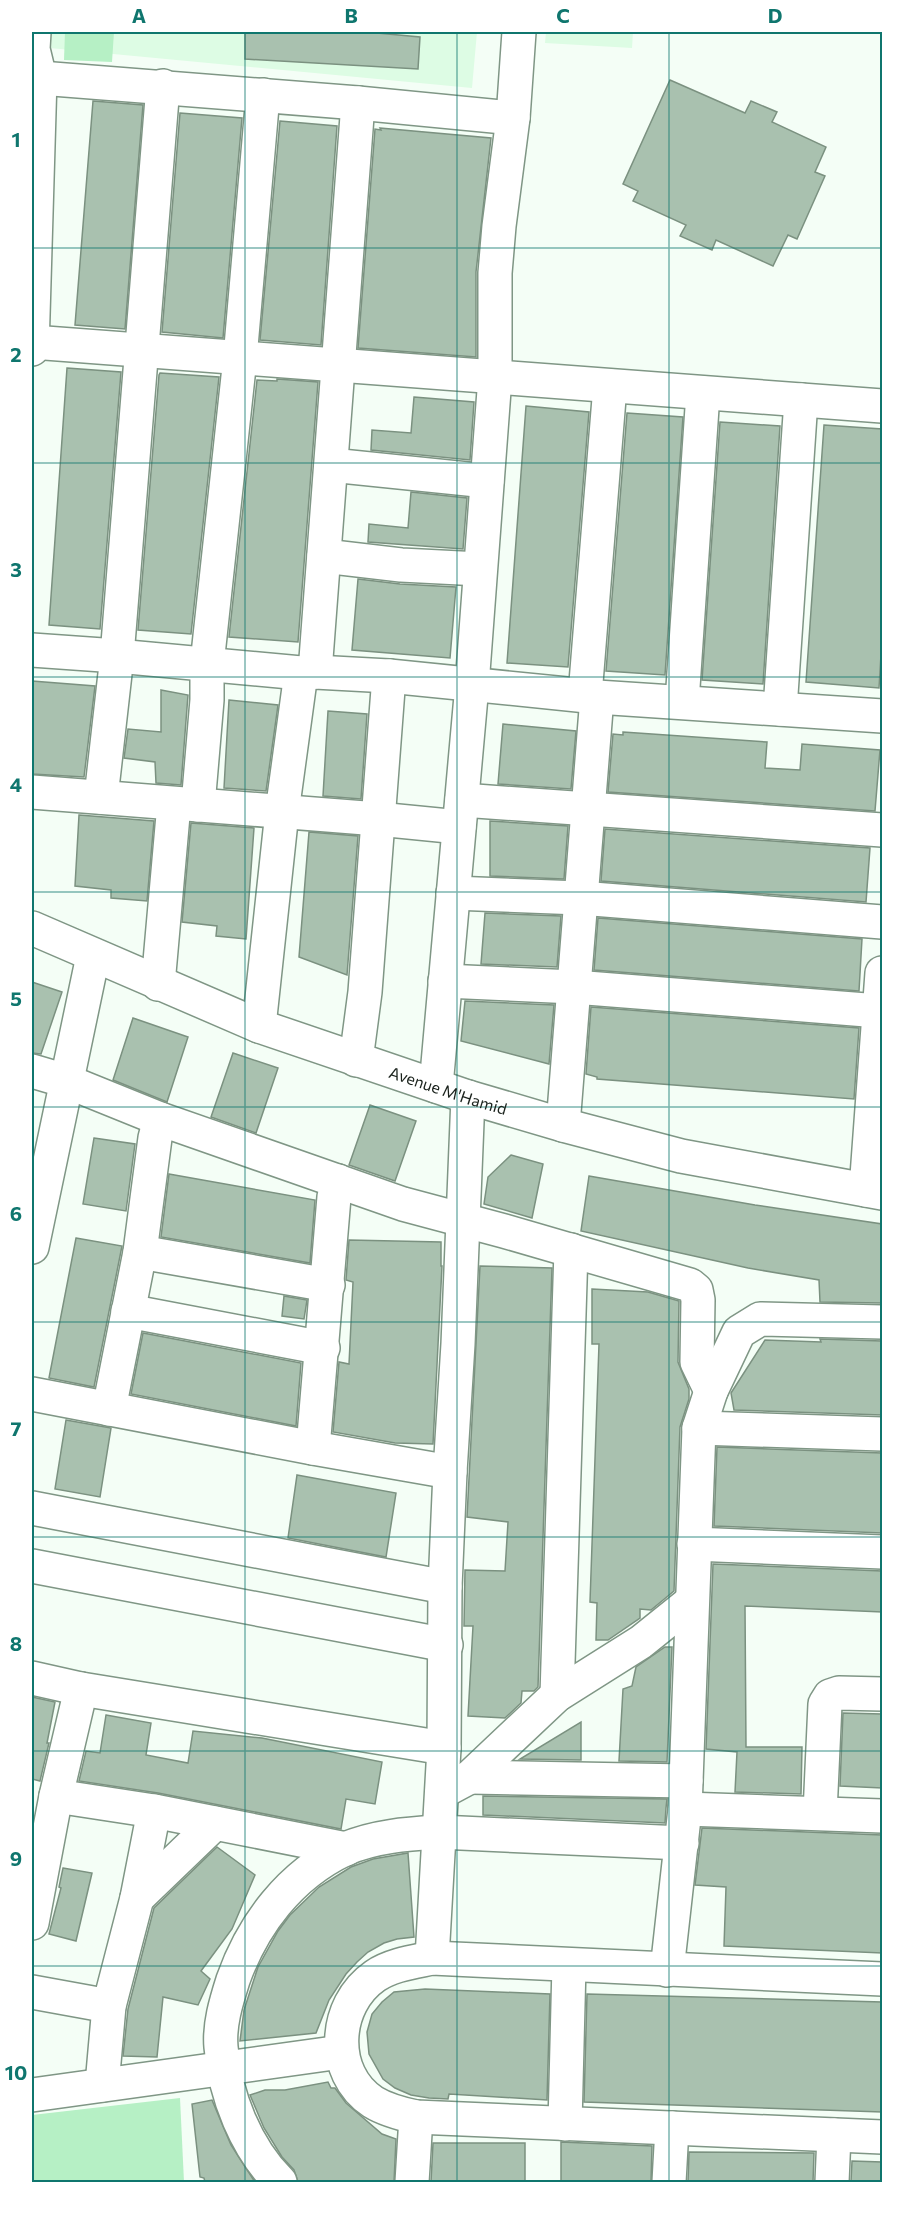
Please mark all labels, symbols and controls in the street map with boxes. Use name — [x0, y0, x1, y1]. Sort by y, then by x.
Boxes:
text: A — [132, 3, 146, 27]
text: B — [344, 3, 358, 27]
text: C — [556, 3, 570, 27]
text: D — [768, 3, 782, 27]
text: 1 — [11, 127, 21, 151]
text: 2 — [10, 342, 22, 366]
text: 3 — [10, 557, 22, 581]
text: 4 — [10, 772, 22, 796]
text: 5 — [10, 986, 22, 1010]
street label: Avenue M'Hamid — [387, 1062, 509, 1118]
text: 6 — [10, 1201, 22, 1225]
text: 7 — [11, 1416, 22, 1440]
text: 8 — [10, 1631, 22, 1655]
text: 9 — [10, 1846, 22, 1870]
text: 10 — [5, 2060, 27, 2084]

